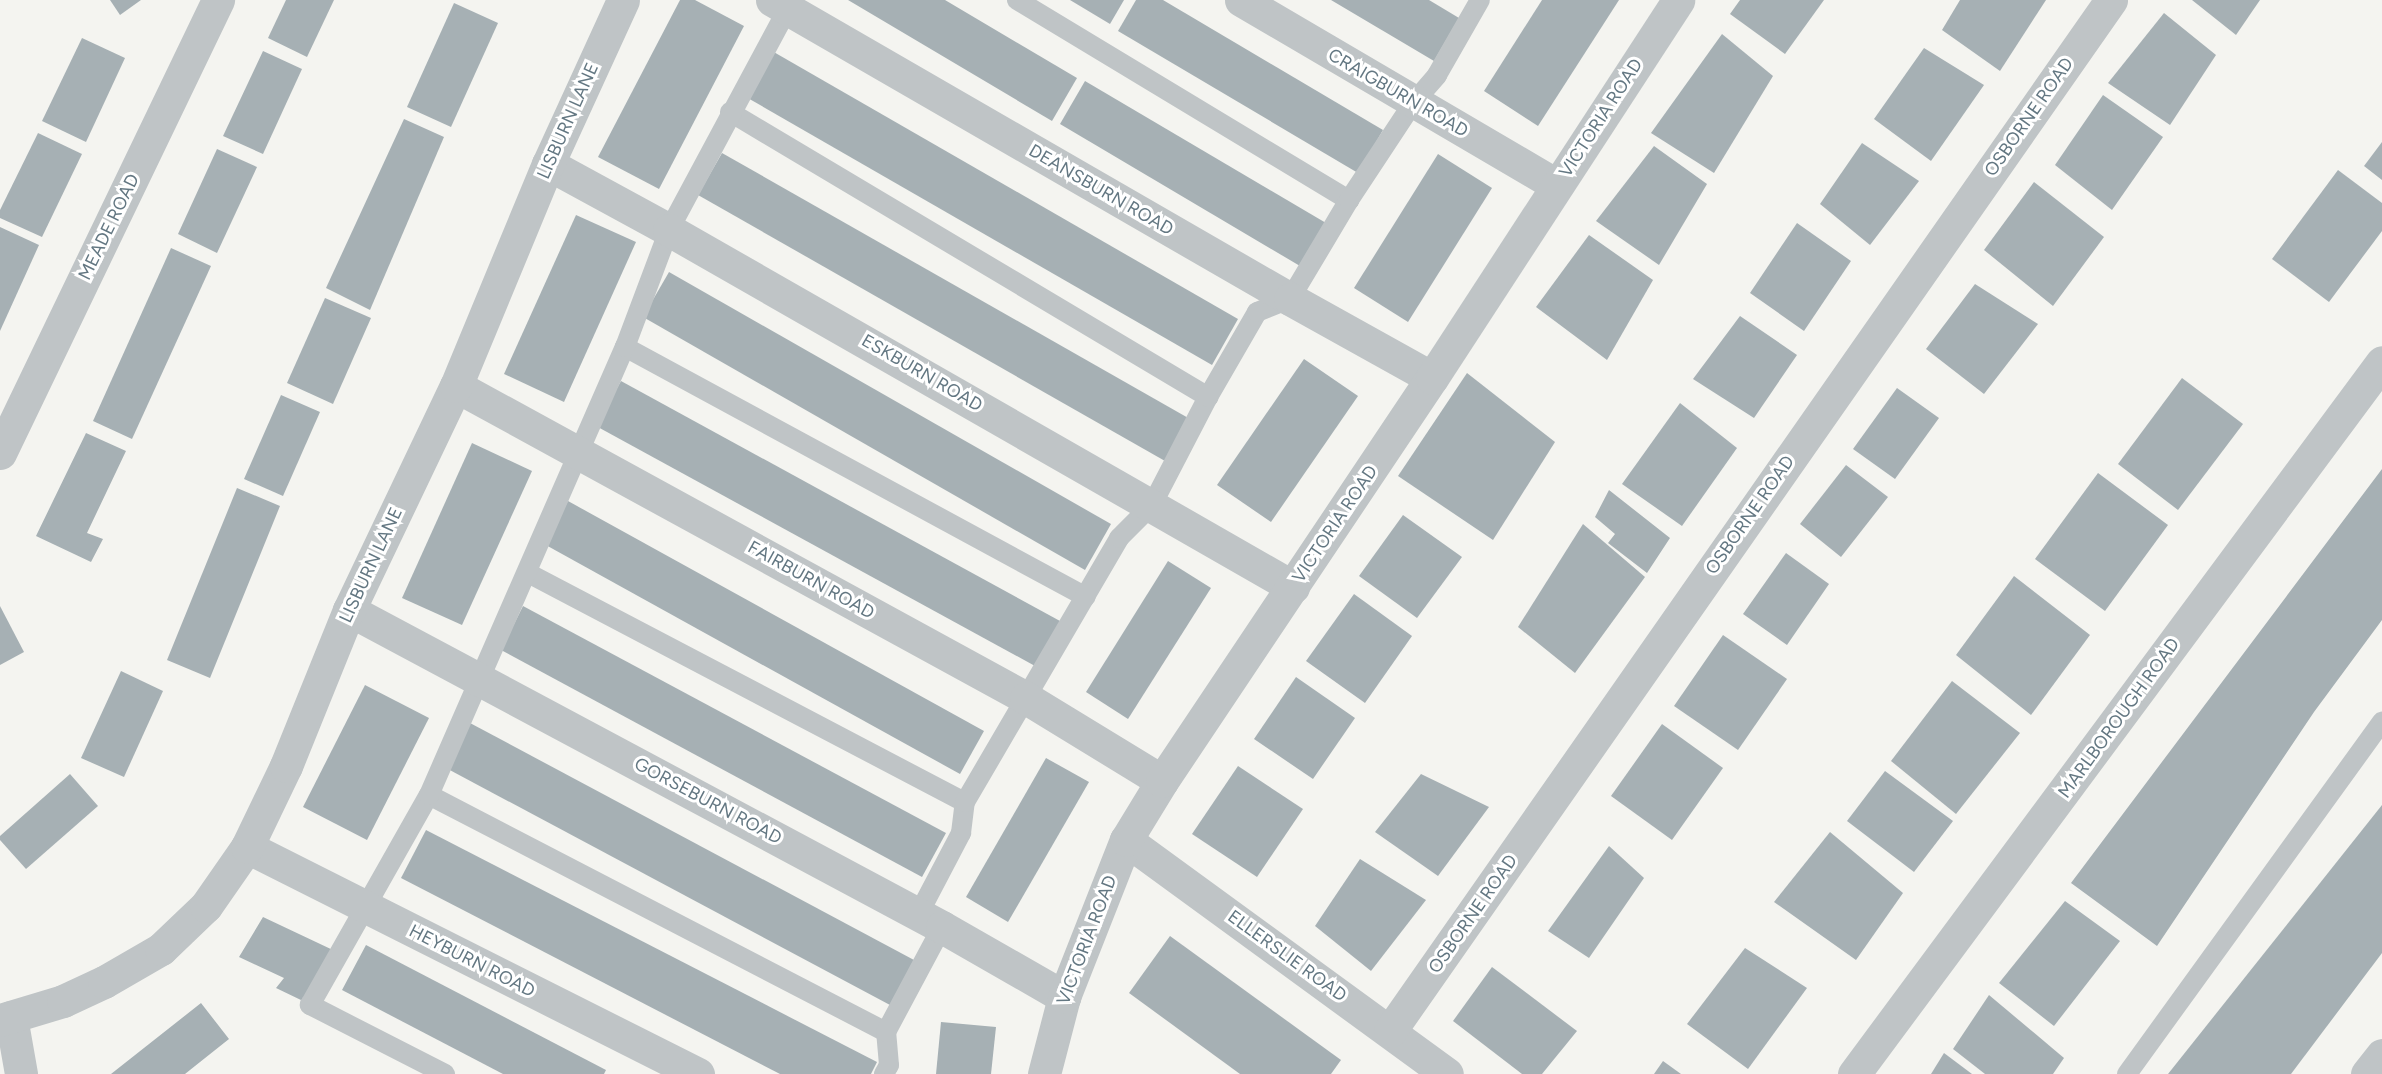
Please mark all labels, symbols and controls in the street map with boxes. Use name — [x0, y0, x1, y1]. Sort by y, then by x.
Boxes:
street label: CRAIGBURN ROAD — [1324, 44, 1472, 142]
street label: OSBORNE ROAD — [1980, 53, 2078, 181]
street label: VICTORIA ROAD — [1555, 55, 1647, 181]
street label: LISBURN LANE — [533, 60, 603, 182]
street label: DEANSBURN ROAD — [1025, 140, 1177, 240]
street label: MEADE ROAD — [74, 170, 144, 284]
street label: ESKBURN ROAD — [858, 330, 986, 416]
street label: OSBORNE ROAD — [1701, 451, 1799, 579]
street label: VICTORIA ROAD — [1288, 461, 1382, 587]
street label: LISBURN LANE — [335, 504, 407, 626]
street label: FAIRBURN ROAD — [744, 536, 878, 624]
street label: MARLBOROUGH ROAD — [2054, 634, 2184, 802]
street label: GORSEBURN ROAD — [631, 753, 785, 849]
street label: OSBORNE ROAD — [1424, 850, 1522, 978]
street label: VICTORIA ROAD — [1052, 872, 1122, 1008]
street label: ELLERSLIE ROAD — [1223, 906, 1351, 1006]
street label: HEYBURN ROAD — [406, 920, 538, 1002]

